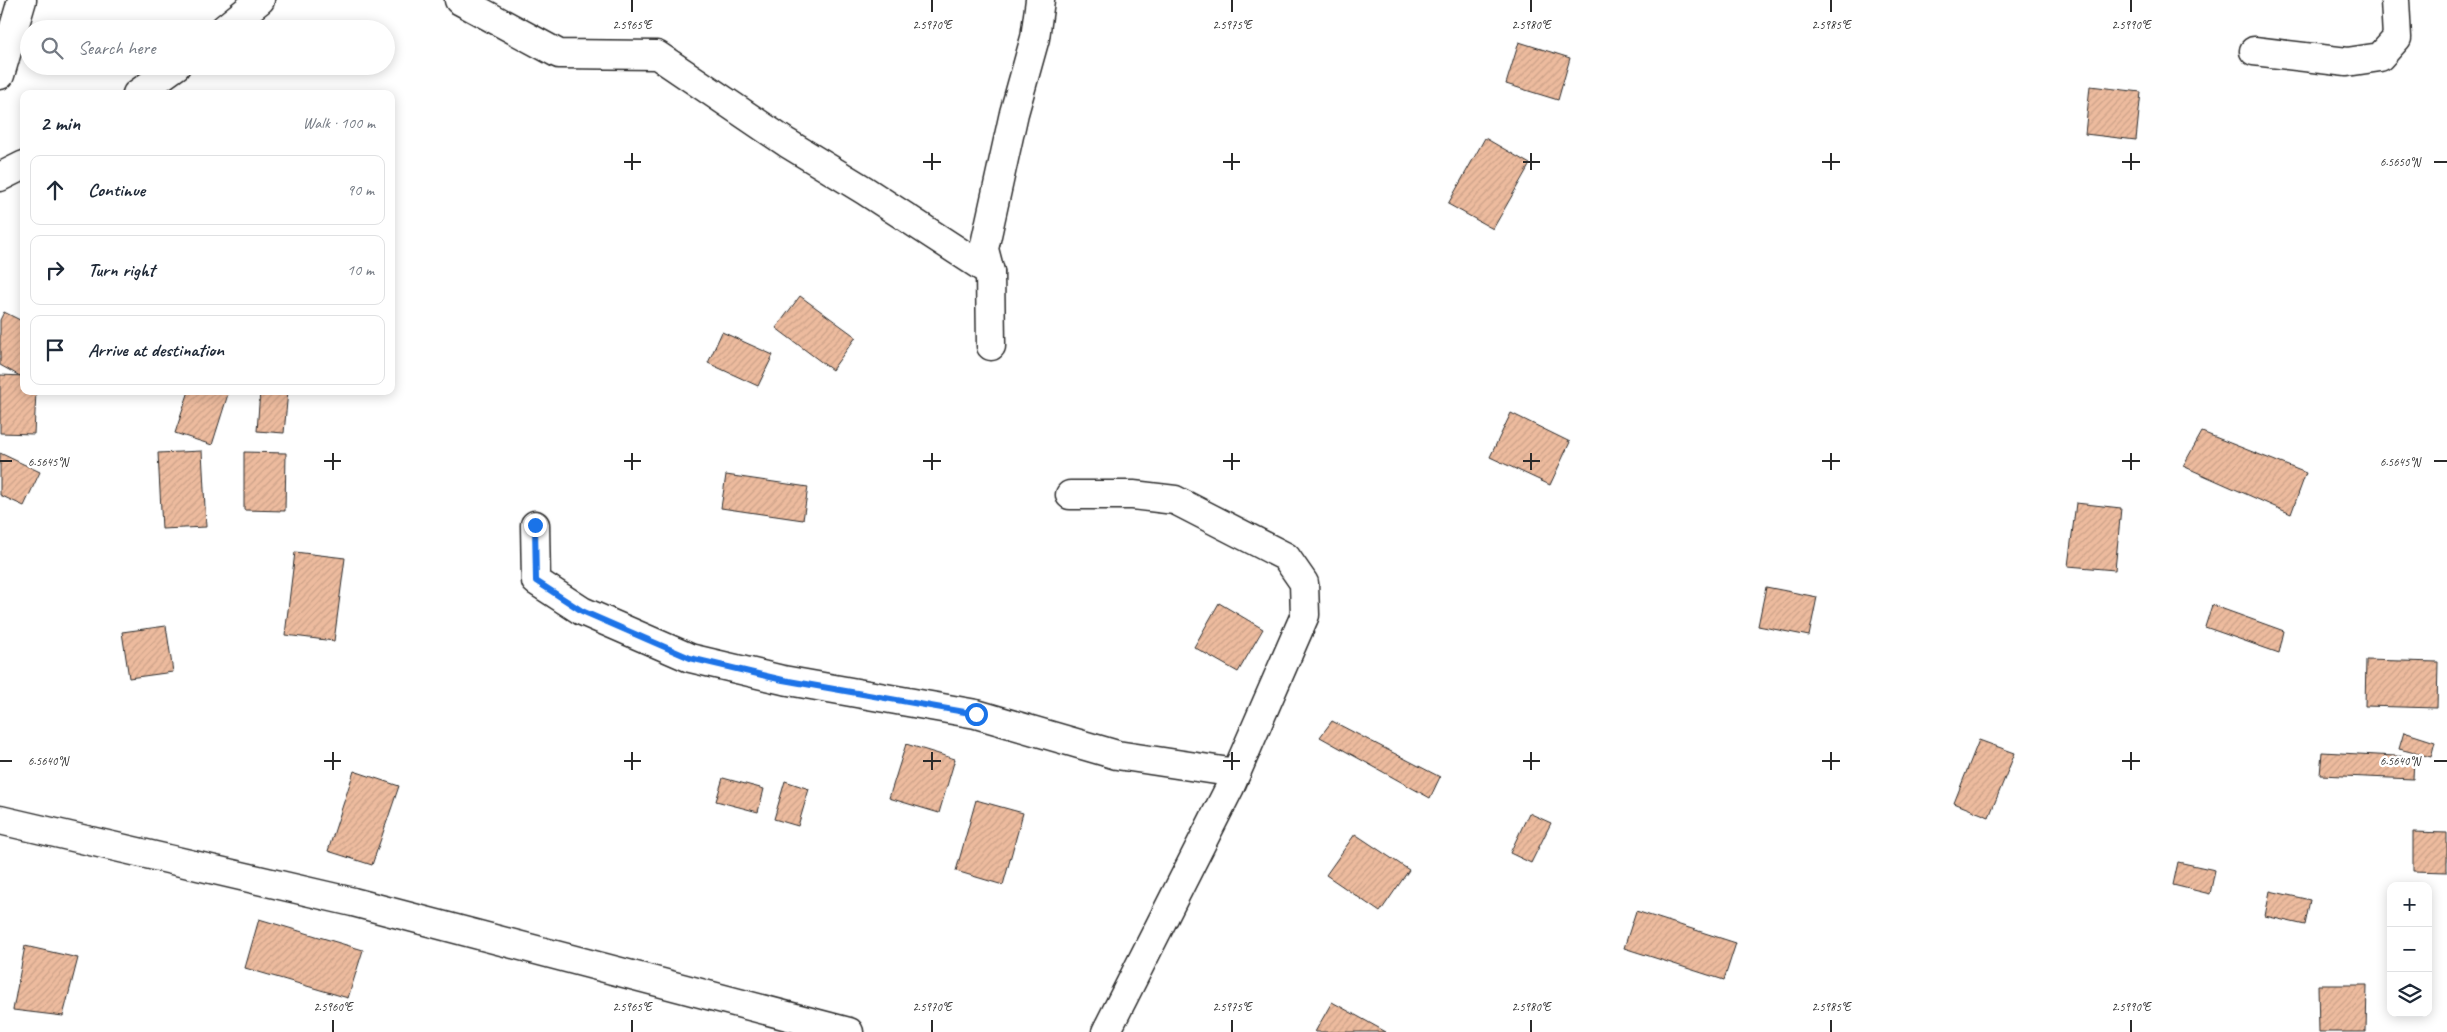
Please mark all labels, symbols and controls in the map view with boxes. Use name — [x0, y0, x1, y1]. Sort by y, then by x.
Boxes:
text: 2.5965°E — [612, 17, 653, 33]
text: 2.5970°E — [912, 17, 953, 33]
text: 2.5975°E — [1212, 17, 1253, 33]
text: 2.5980°E — [1511, 17, 1552, 33]
text: 2.5985°E — [1811, 17, 1852, 33]
text: 2.5990°E — [2111, 17, 2152, 33]
search box — [20, 20, 395, 75]
icon: search — [38, 34, 66, 62]
text: Search here — [78, 36, 155, 60]
text: 2 min — [40, 110, 80, 136]
text: Walk · 100 m — [303, 113, 375, 133]
text: 6.5650°N — [2380, 154, 2422, 170]
icon: ahead — [41, 176, 69, 204]
text: Continue — [88, 178, 145, 202]
text: 90 m — [347, 180, 374, 200]
icon: right — [41, 256, 69, 284]
text: Turn right — [88, 258, 155, 282]
text: 10 m — [347, 260, 374, 280]
icon: arrive — [41, 336, 69, 364]
text: Arrive at destination — [88, 338, 224, 362]
text: 6.5645°N — [28, 454, 70, 470]
text: 6.5645°N — [2380, 454, 2422, 470]
route end — [524, 514, 547, 537]
route start — [965, 703, 988, 726]
text: 6.5640°N — [28, 753, 70, 769]
text: 6.5640°N — [2380, 753, 2422, 769]
map controls — [2387, 882, 2432, 1017]
button: + — [2387, 882, 2432, 927]
button: − — [2387, 927, 2432, 972]
button: layers — [2387, 972, 2432, 1017]
text: 2.5960°E — [313, 999, 354, 1015]
text: 2.5965°E — [612, 999, 653, 1015]
text: 2.5970°E — [912, 999, 953, 1015]
text: 2.5975°E — [1212, 999, 1253, 1015]
text: 2.5980°E — [1511, 999, 1552, 1015]
text: 2.5985°E — [1811, 999, 1852, 1015]
text: 2.5990°E — [2111, 999, 2152, 1015]

